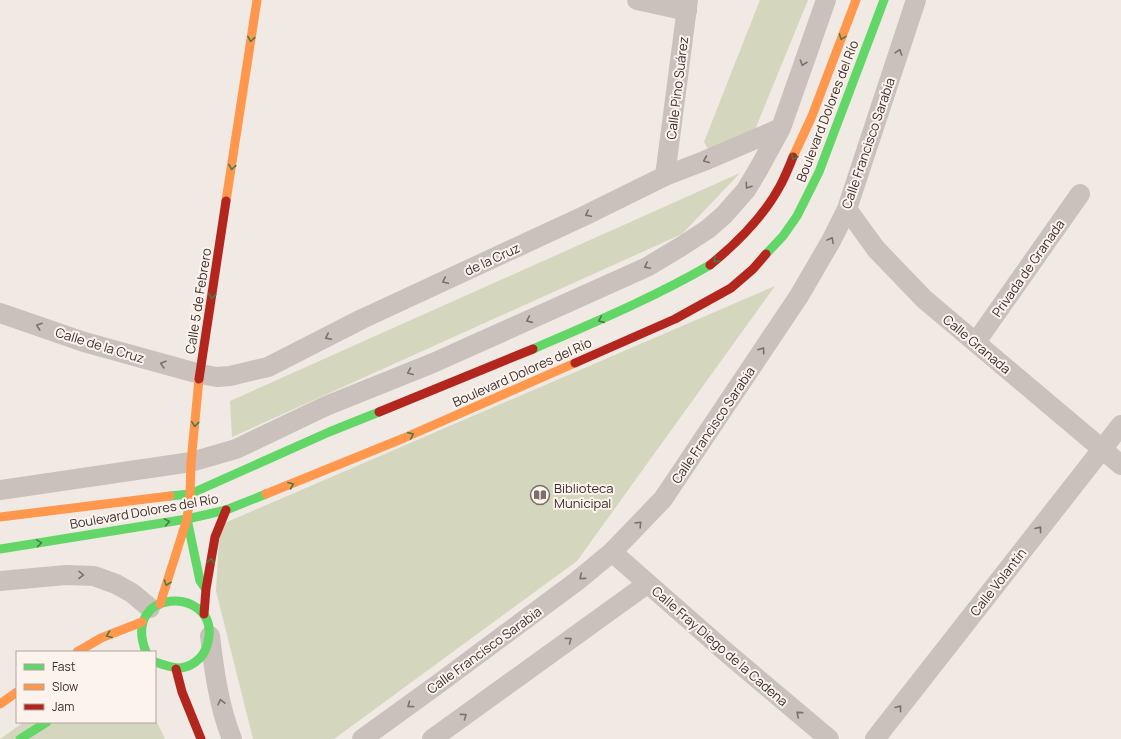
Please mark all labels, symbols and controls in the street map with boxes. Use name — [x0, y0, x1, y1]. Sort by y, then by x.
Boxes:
one-way arrow — [838, 33, 846, 40]
one-way arrow — [247, 35, 256, 42]
street label: Calle Pino Suárez — [662, 35, 692, 141]
street label: Boulevard Dolores del Río — [792, 37, 863, 185]
one-way arrow — [894, 49, 903, 56]
one-way arrow — [800, 60, 808, 67]
street label: Calle Francisco Sarabia — [837, 75, 899, 211]
one-way arrow — [791, 153, 799, 161]
one-way arrow — [703, 155, 711, 163]
one-way arrow — [228, 164, 237, 170]
one-way arrow — [746, 182, 753, 189]
one-way arrow — [585, 209, 592, 217]
street label: Privada de Granada — [988, 216, 1068, 320]
one-way arrow — [827, 237, 834, 244]
street label: de la Cruz — [461, 238, 523, 280]
street label: Calle 5 de Febrero — [181, 247, 215, 355]
one-way arrow — [713, 255, 721, 262]
one-way arrow — [644, 261, 651, 269]
one-way arrow — [442, 276, 449, 284]
one-way arrow — [208, 293, 217, 299]
street label: Calle Granada — [939, 310, 1015, 378]
one-way arrow — [525, 315, 532, 323]
one-way arrow — [598, 315, 605, 323]
one-way arrow — [35, 322, 42, 331]
street label: Calle de la Cruz — [53, 323, 147, 367]
one-way arrow — [324, 332, 332, 340]
street label: Boulevard Dolores del Río — [450, 333, 595, 411]
one-way arrow — [758, 347, 765, 354]
one-way arrow — [160, 360, 167, 369]
street label: Calle Francisco Sarabia — [667, 363, 759, 487]
one-way arrow — [406, 368, 413, 376]
one-way arrow — [191, 421, 200, 427]
one-way arrow — [406, 432, 414, 440]
place label: Biblioteca Municipal — [554, 479, 613, 512]
one-way arrow — [287, 481, 294, 489]
library icon: Biblioteca Municipal — [529, 484, 551, 506]
street label: Boulevard Dolores del Río — [68, 489, 220, 533]
one-way arrow — [164, 518, 170, 527]
one-way arrow — [634, 521, 642, 529]
one-way arrow — [1035, 526, 1042, 533]
one-way arrow — [35, 539, 42, 548]
street label: Calle Volantín — [966, 544, 1030, 620]
one-way arrow — [206, 558, 215, 564]
one-way arrow — [78, 571, 84, 579]
one-way arrow — [579, 573, 587, 580]
one-way arrow — [163, 579, 172, 586]
street label: Calle Fray Diego de la Cadena — [648, 582, 792, 710]
street label: Calle Francisco Sarabia — [423, 602, 545, 698]
one-way arrow — [106, 631, 113, 639]
one-way arrow — [565, 637, 572, 645]
legend — [16, 651, 156, 723]
text: Fast — [52, 658, 76, 675]
text: Slow — [52, 678, 78, 695]
text: Jam — [52, 698, 74, 715]
one-way arrow — [218, 698, 226, 705]
one-way arrow — [407, 700, 414, 708]
one-way arrow — [894, 706, 901, 713]
one-way arrow — [797, 711, 804, 718]
one-way arrow — [459, 714, 466, 721]

